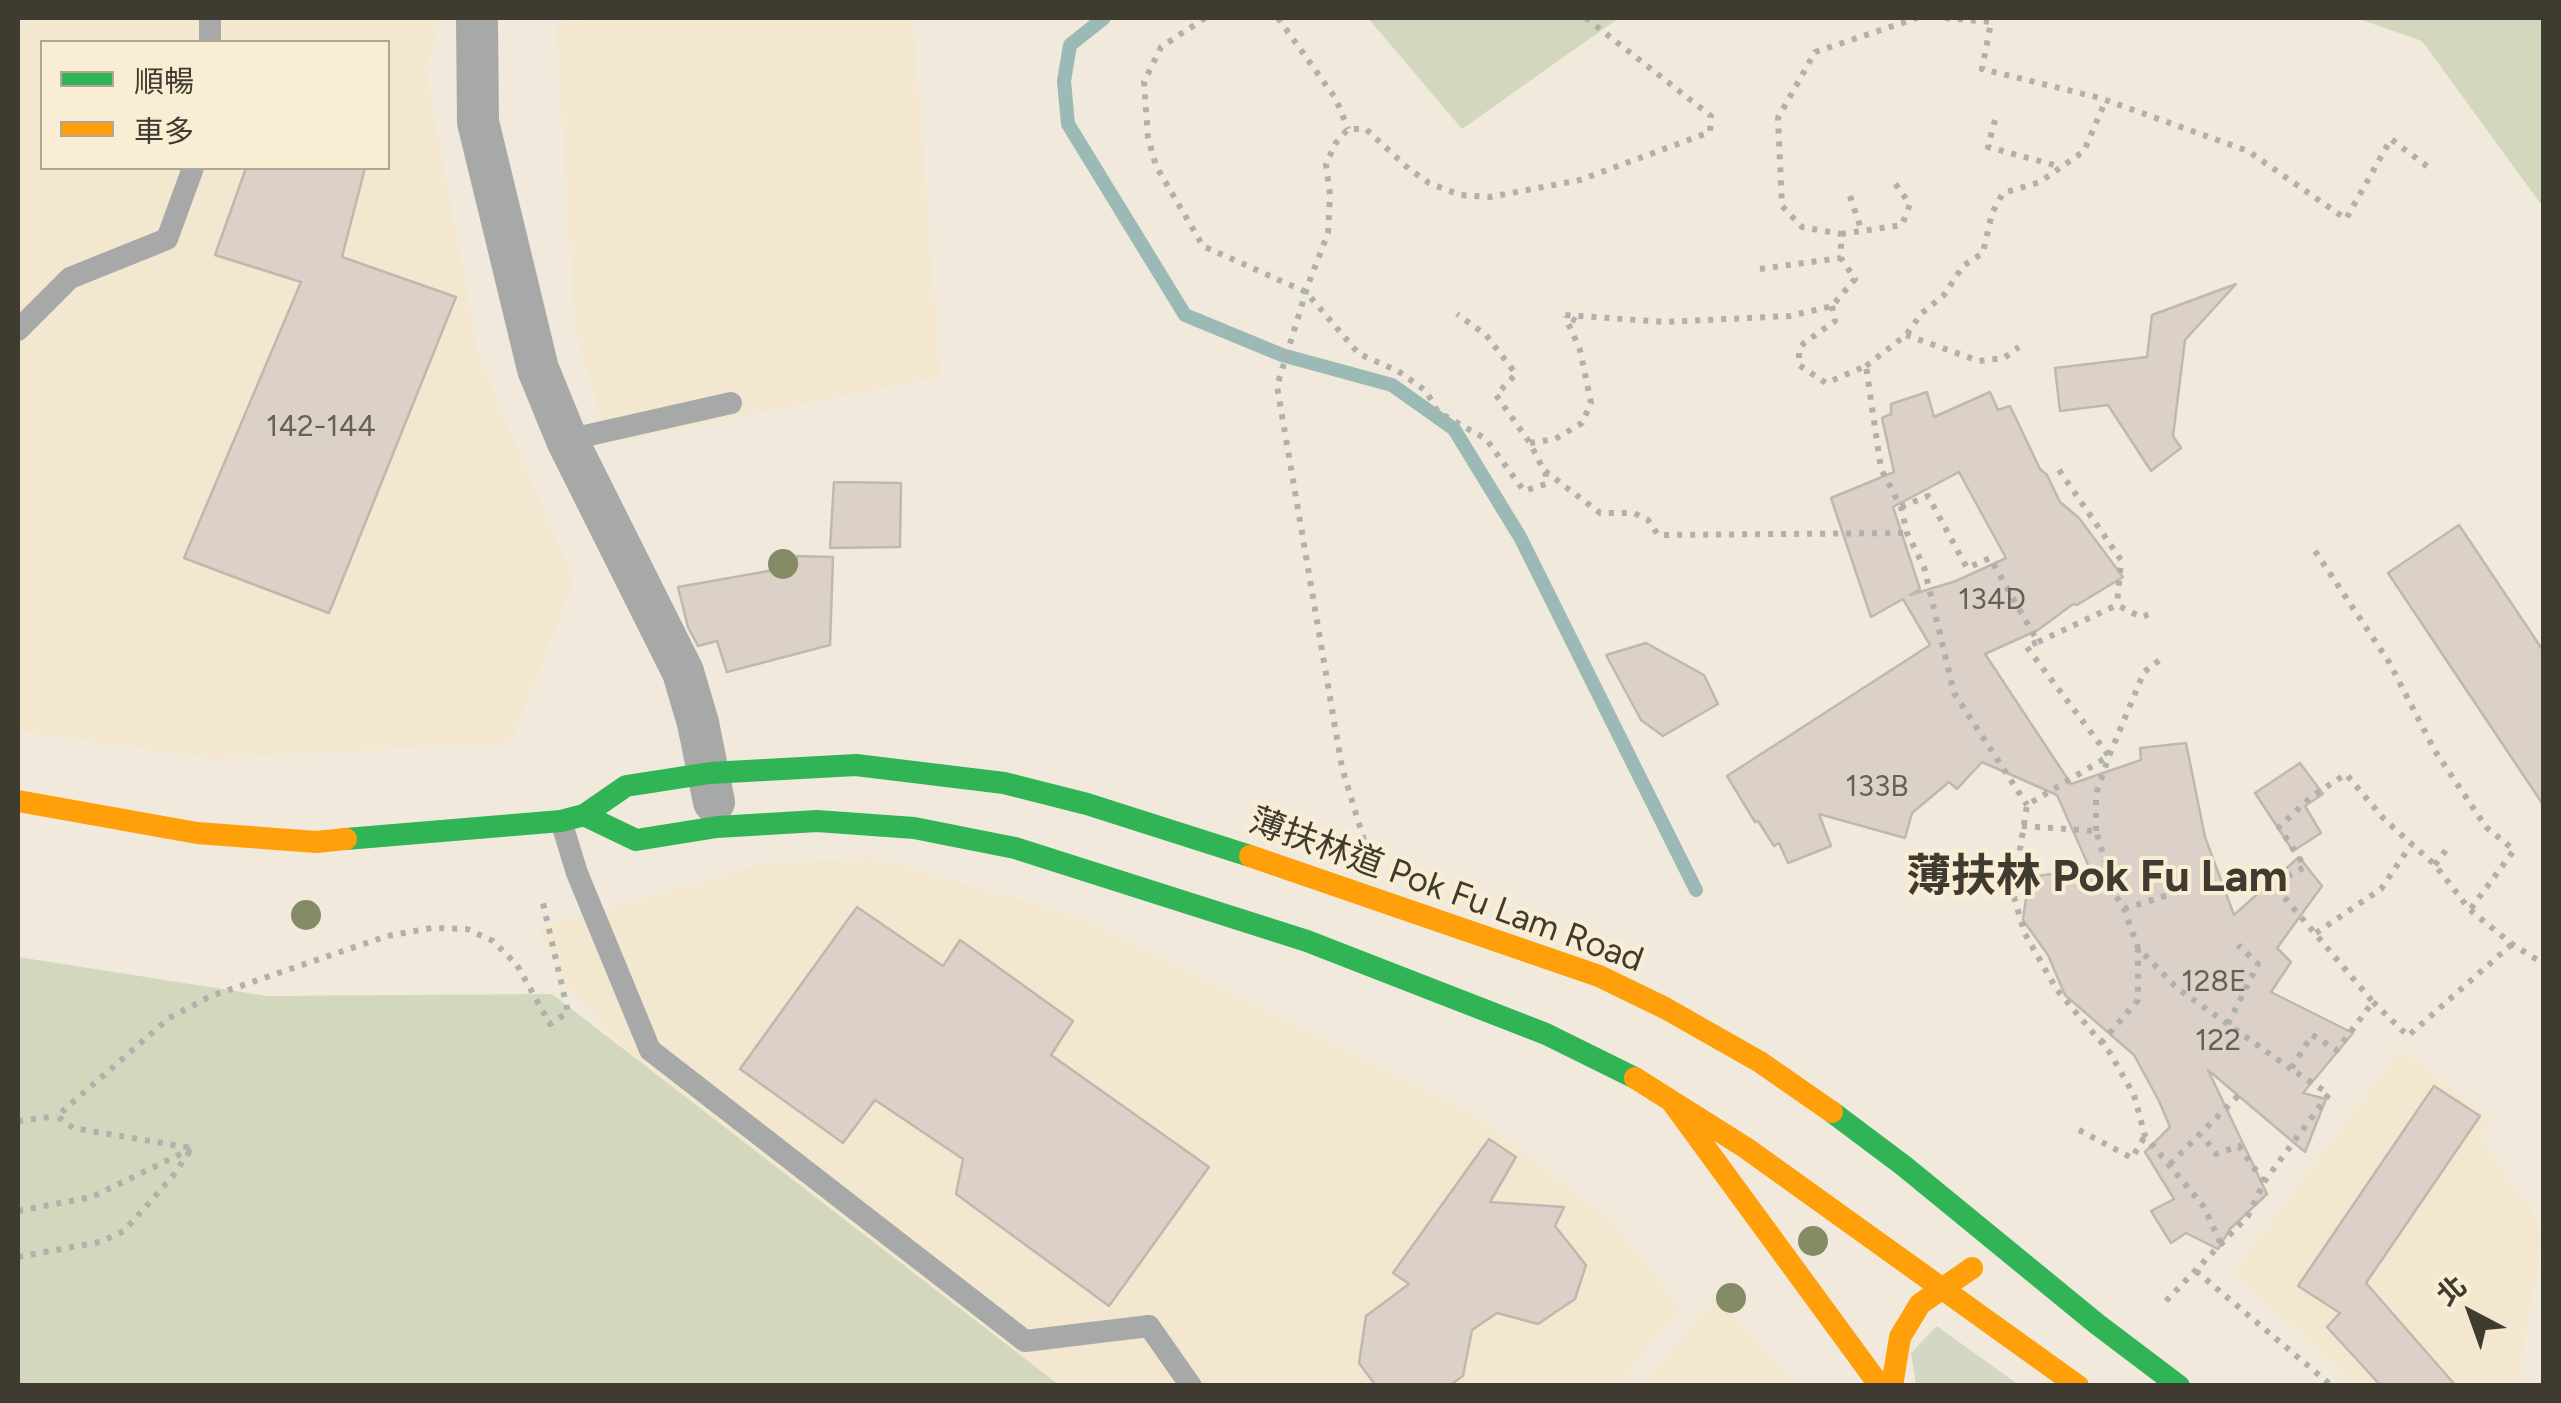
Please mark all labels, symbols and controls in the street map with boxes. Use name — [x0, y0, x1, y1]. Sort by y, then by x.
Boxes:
legend — [40, 40, 390, 170]
text: 順暢 — [134, 63, 194, 100]
text: 車多 — [134, 113, 194, 150]
house number: 142-144 — [266, 409, 376, 445]
house number: 134D — [1958, 582, 2026, 618]
house number: 133B — [1845, 769, 1909, 805]
street label: 薄扶林道 Pok Fu Lam Road — [1243, 800, 1649, 982]
district label: 薄扶林 Pok Fu Lam — [1906, 851, 2288, 905]
house number: 128E — [2181, 964, 2247, 1000]
house number: 122 — [2195, 1023, 2241, 1059]
north arrow — [2421, 1263, 2521, 1363]
text: 北 — [2430, 1268, 2473, 1312]

